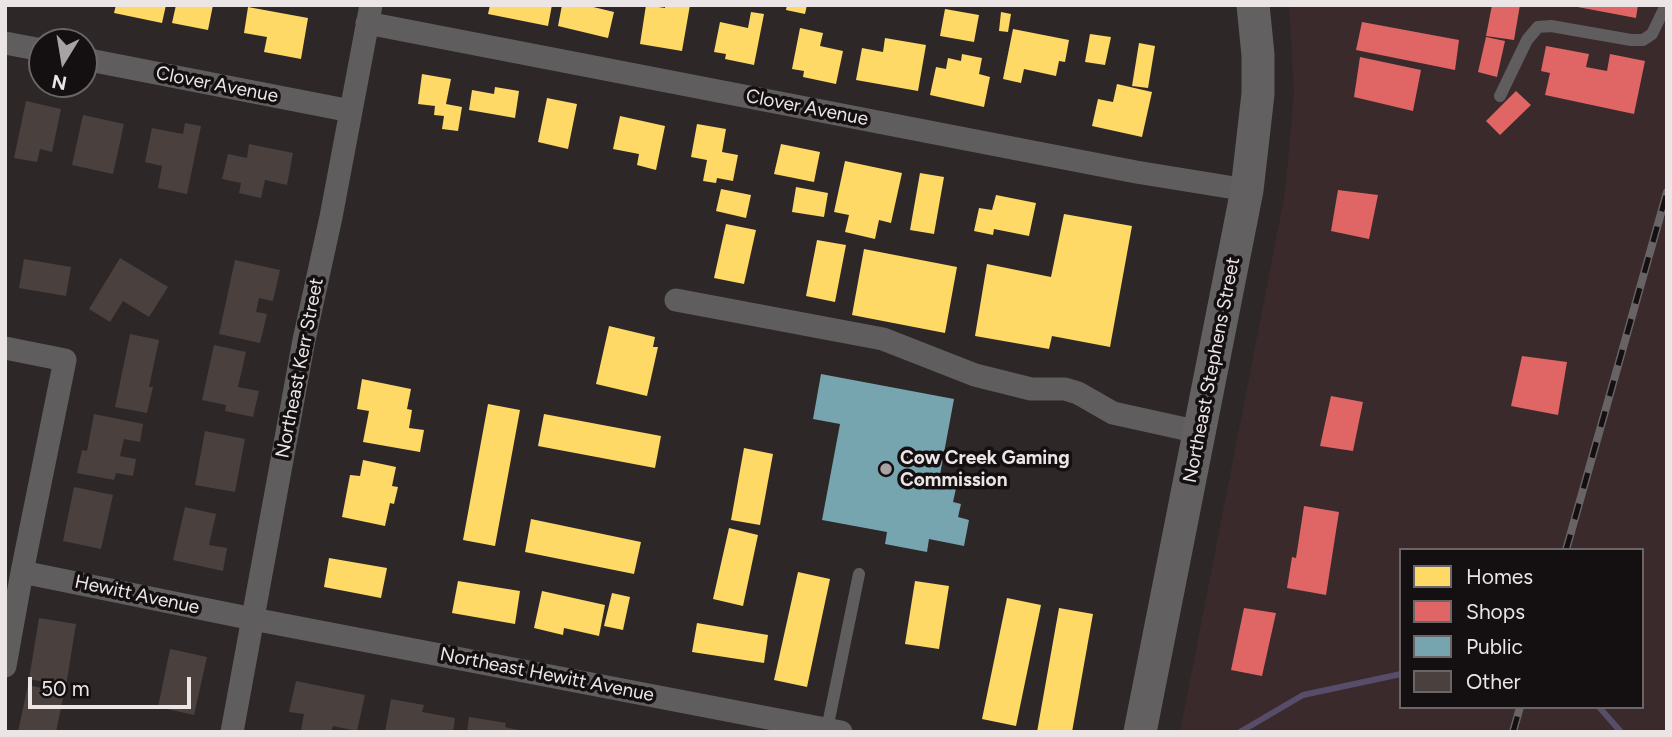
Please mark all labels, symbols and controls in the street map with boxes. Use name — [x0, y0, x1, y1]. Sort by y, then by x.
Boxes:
north arrow — [28, 28, 98, 98]
street label: Clover Avenue — [154, 62, 280, 108]
text: N — [50, 69, 69, 95]
street label: Clover Avenue — [744, 85, 870, 131]
street label: Northeast Stephens Street — [1179, 255, 1245, 485]
street label: Northeast Kerr Street — [271, 276, 329, 460]
place label: Cow Creek Gaming Commission — [900, 447, 1070, 491]
marker: Cow Creek Gaming Commission — [878, 461, 894, 477]
legend — [1399, 548, 1644, 709]
text: Homes — [1466, 564, 1533, 589]
street label: Hewitt Avenue — [73, 571, 201, 619]
text: Shops — [1466, 599, 1525, 624]
text: Public — [1466, 634, 1523, 659]
street label: Northeast Hewitt Avenue — [438, 643, 656, 707]
scale bar — [32, 664, 194, 708]
text: Other — [1466, 669, 1521, 694]
text: 50 m — [41, 676, 90, 701]

